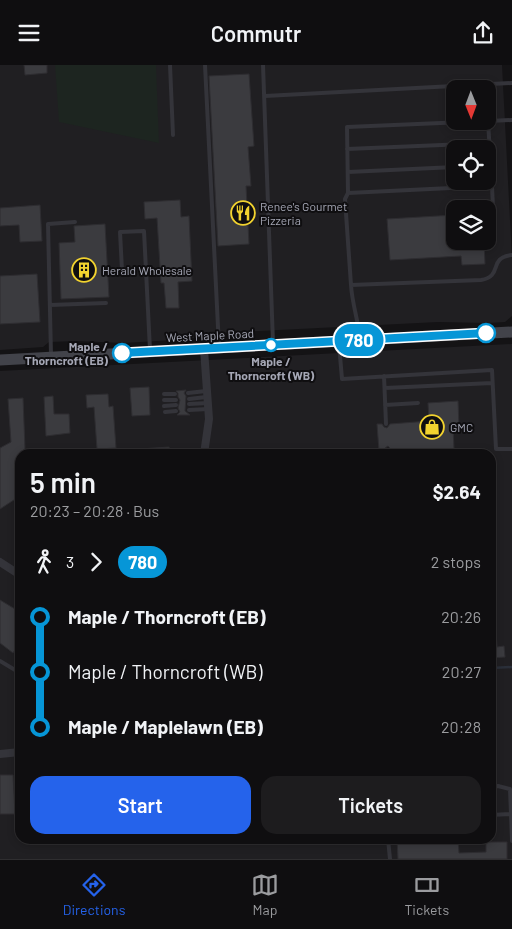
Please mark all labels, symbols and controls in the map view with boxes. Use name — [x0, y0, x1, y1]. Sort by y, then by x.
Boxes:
icon: menu — [15, 19, 43, 47]
icon: share — [469, 19, 497, 47]
text: Commutr — [211, 20, 301, 46]
north arrow — [446, 80, 496, 130]
map controls — [446, 80, 496, 250]
button: locate — [446, 140, 496, 190]
place label: Renee's Gourmet Pizzeria — [260, 199, 347, 227]
restaurant icon: Renee's Gourmet Pizzeria — [230, 200, 256, 226]
button: layers — [446, 200, 496, 250]
building icon: Herald Wholesale — [71, 257, 97, 283]
place label: Herald Wholesale — [102, 263, 192, 277]
unlabelled marker — [476, 323, 496, 343]
line badge: 780 — [330, 324, 388, 356]
street label: West Maple Road — [166, 326, 254, 344]
text: 780 — [345, 329, 373, 351]
marker: Maple / Thorncroft (WB) — [264, 338, 278, 352]
place label: Maple / Thorncroft (EB) — [25, 339, 109, 367]
marker: Maple / Thorncroft (EB) — [112, 343, 132, 363]
place label: Maple / Thorncroft (WB) — [228, 354, 315, 382]
shop icon: GMC — [419, 414, 445, 440]
place label: GMC — [450, 420, 473, 434]
text: 5 min — [30, 465, 96, 499]
text: $2.64 — [433, 480, 481, 503]
text: 20:23 – 20:28 · Bus — [30, 501, 159, 520]
icon: walk — [30, 548, 58, 576]
icon: forward — [82, 548, 110, 576]
text: 780 — [128, 551, 157, 573]
text: 3 — [66, 552, 74, 571]
text: 2 stops — [431, 552, 481, 571]
text: Maple / Thorncroft (EB) — [68, 605, 266, 628]
text: 20:26 — [441, 607, 481, 626]
text: Maple / Thorncroft (WB) — [68, 660, 262, 683]
text: 20:27 — [442, 662, 481, 681]
text: Maple / Maplelawn (EB) — [68, 715, 263, 738]
text: 20:28 — [441, 717, 481, 736]
button: Start — [30, 776, 251, 834]
button: Tickets — [261, 776, 481, 834]
tab: Directions — [63, 871, 125, 918]
tab: Map — [251, 871, 279, 918]
tab: Tickets — [405, 871, 449, 918]

